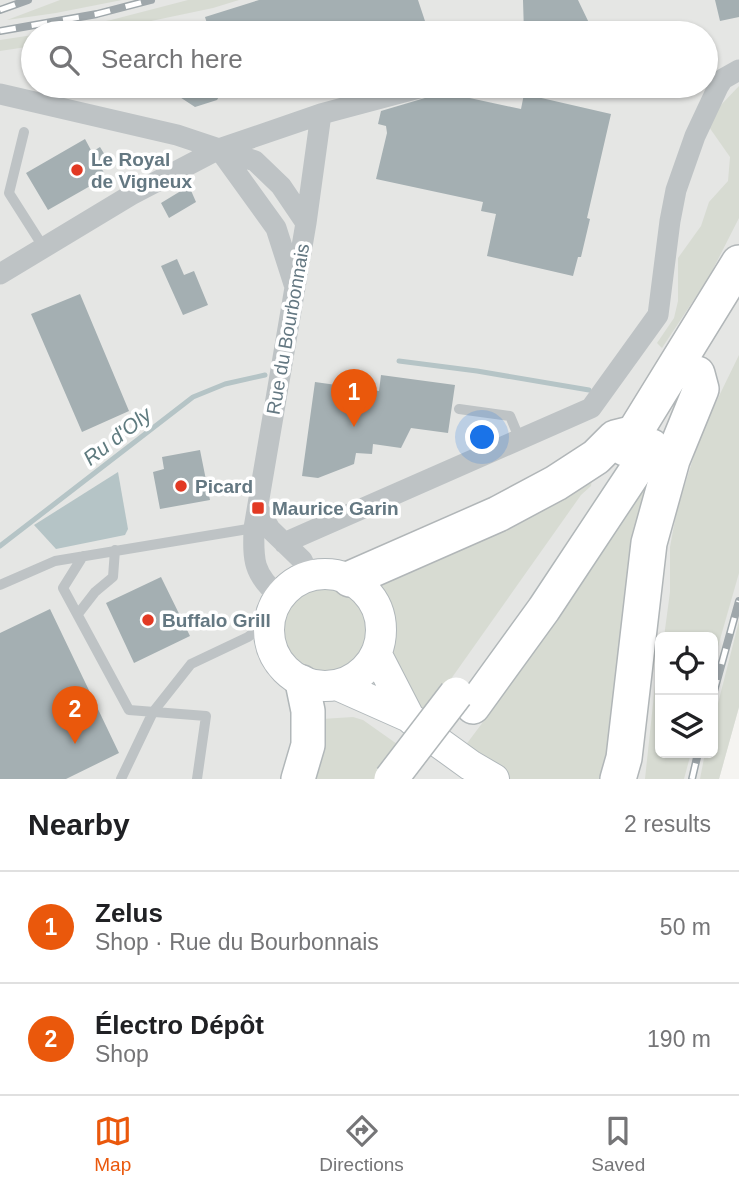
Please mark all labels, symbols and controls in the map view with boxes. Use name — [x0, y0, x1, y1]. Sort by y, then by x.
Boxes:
search box — [21, 21, 718, 98]
icon: search — [45, 41, 83, 79]
text: Search here — [101, 44, 243, 74]
place label: Le Royal de Vigneux — [91, 149, 192, 192]
marker: Le Royal de Vigneux — [69, 162, 85, 178]
street label: Rue du Bourbonnais — [263, 242, 313, 416]
pin: 1 — [331, 369, 377, 427]
water label: Ru d'Oly — [78, 401, 157, 470]
your location — [465, 420, 499, 454]
place label: Picard — [195, 476, 253, 497]
marker: Picard — [173, 478, 189, 494]
place label: Maurice Garin — [272, 498, 399, 519]
marker: Maurice Garin — [250, 500, 266, 516]
place label: Buffalo Grill — [162, 610, 271, 631]
marker: Buffalo Grill — [140, 612, 156, 628]
map controls — [655, 632, 718, 758]
button: locate — [655, 632, 718, 695]
pin: 2 — [52, 686, 98, 744]
button: layers — [655, 695, 718, 758]
text: Nearby — [28, 808, 130, 841]
text: 2 results — [624, 811, 711, 837]
text: Zelus — [95, 898, 163, 928]
text: 1 — [45, 914, 57, 940]
text: 50 m — [660, 914, 711, 940]
text: Shop · Rue du Bourbonnais — [95, 929, 379, 955]
text: Électro Dépôt — [95, 1010, 264, 1040]
text: 2 — [45, 1026, 57, 1052]
text: 190 m — [647, 1026, 711, 1052]
text: Shop — [95, 1041, 149, 1067]
tab: Map — [94, 1112, 132, 1176]
tab: Directions — [319, 1112, 404, 1176]
tab: Saved — [591, 1112, 645, 1176]

